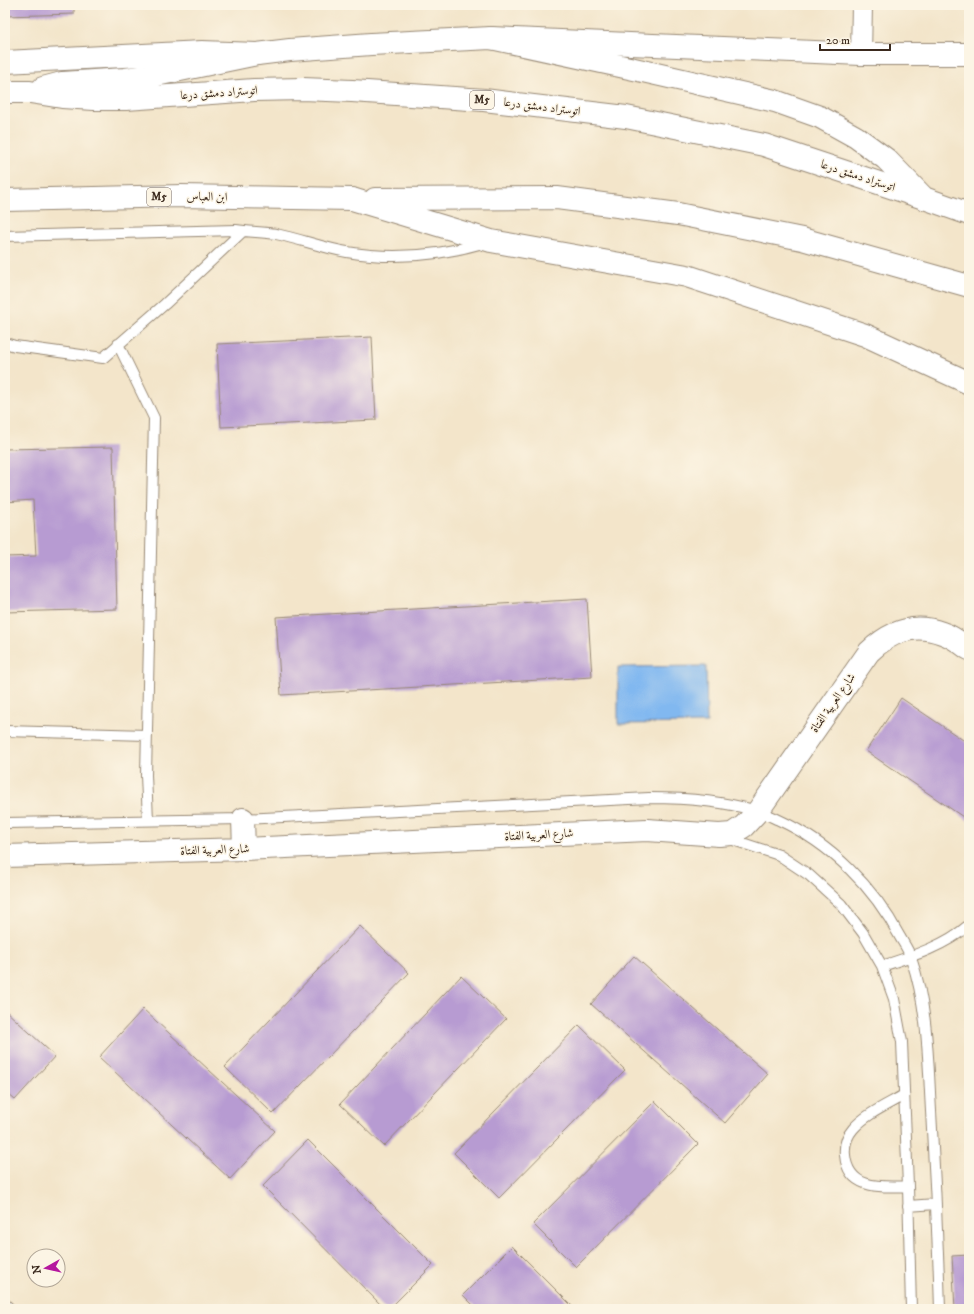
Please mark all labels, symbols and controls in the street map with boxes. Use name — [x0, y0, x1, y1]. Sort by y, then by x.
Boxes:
scale bar — [820, 26, 890, 52]
text: 20 m — [826, 33, 850, 48]
street label: اتوستراد دمشق درعا — [180, 83, 258, 103]
road number: M5 — [470, 91, 494, 109]
street label: اتوستراد دمشق درعا — [503, 95, 582, 119]
street label: اتوستراد دمشق درعا — [819, 157, 897, 195]
road number: M5 — [147, 188, 171, 206]
street label: ابن العباس — [186, 189, 228, 205]
street label: شارع العربية الفتاة — [807, 670, 862, 737]
street label: شارع العربية الفتاة — [504, 826, 574, 847]
street label: شارع العربية الفتاة — [180, 841, 250, 862]
north arrow — [26, 1248, 66, 1288]
text: N — [30, 1264, 45, 1275]

